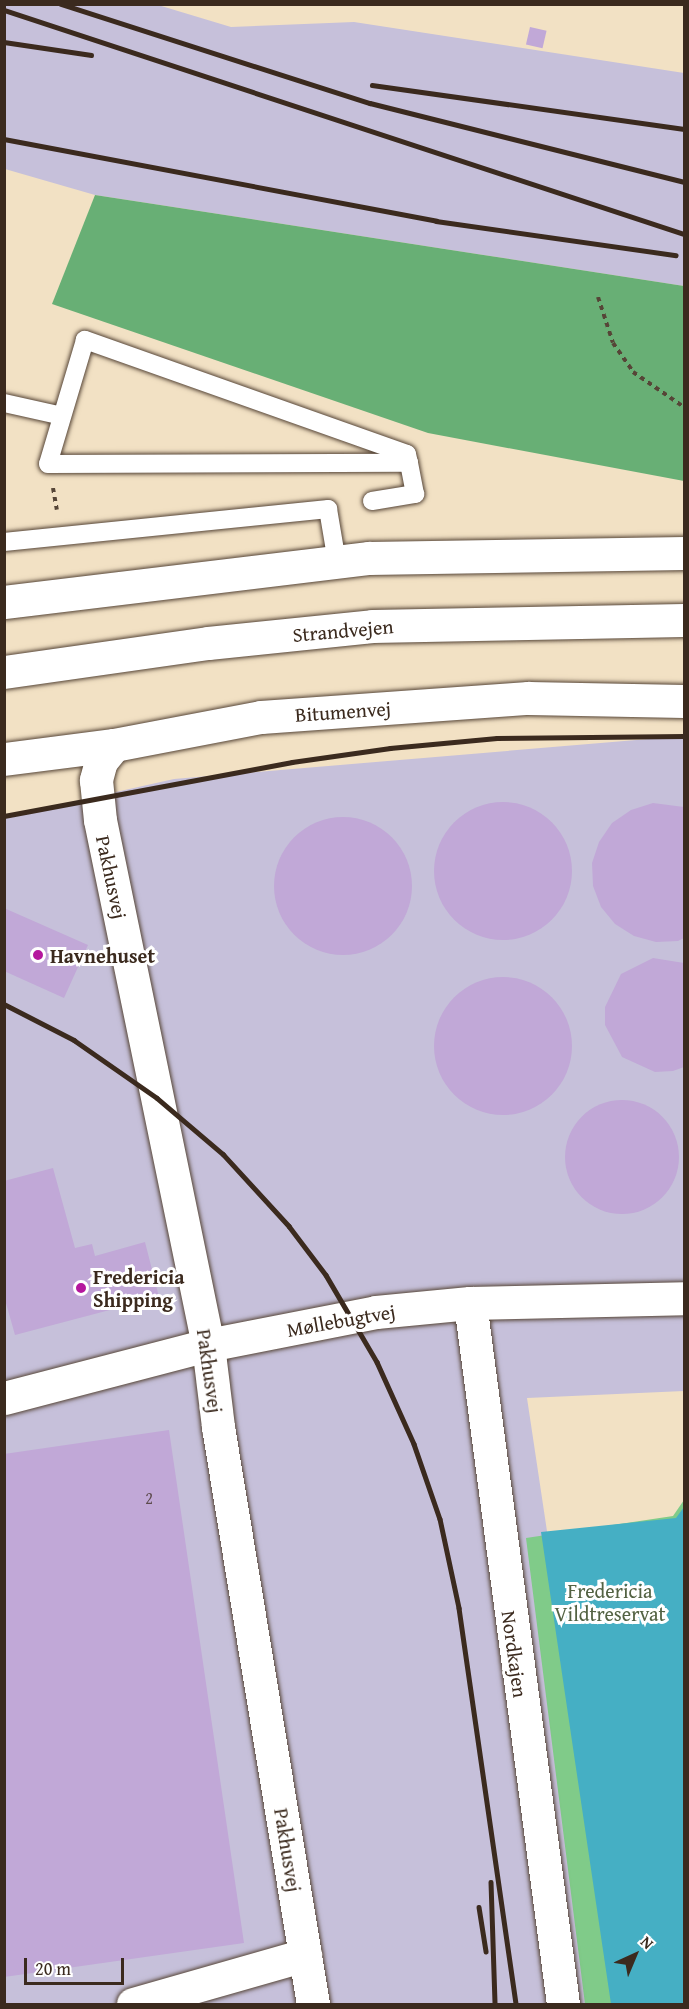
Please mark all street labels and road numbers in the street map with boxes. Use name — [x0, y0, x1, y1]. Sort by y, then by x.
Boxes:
street label: Strandvejen — [292, 614, 394, 646]
street label: Bitumenvej — [294, 696, 392, 726]
street label: Pakhusvej — [91, 833, 133, 921]
street label: Møllebugtvej — [285, 1299, 397, 1341]
street label: Pakhusvej — [192, 1327, 228, 1415]
street label: Nordkajen — [497, 1609, 533, 1699]
street label: Pakhusvej — [270, 1806, 306, 1894]

